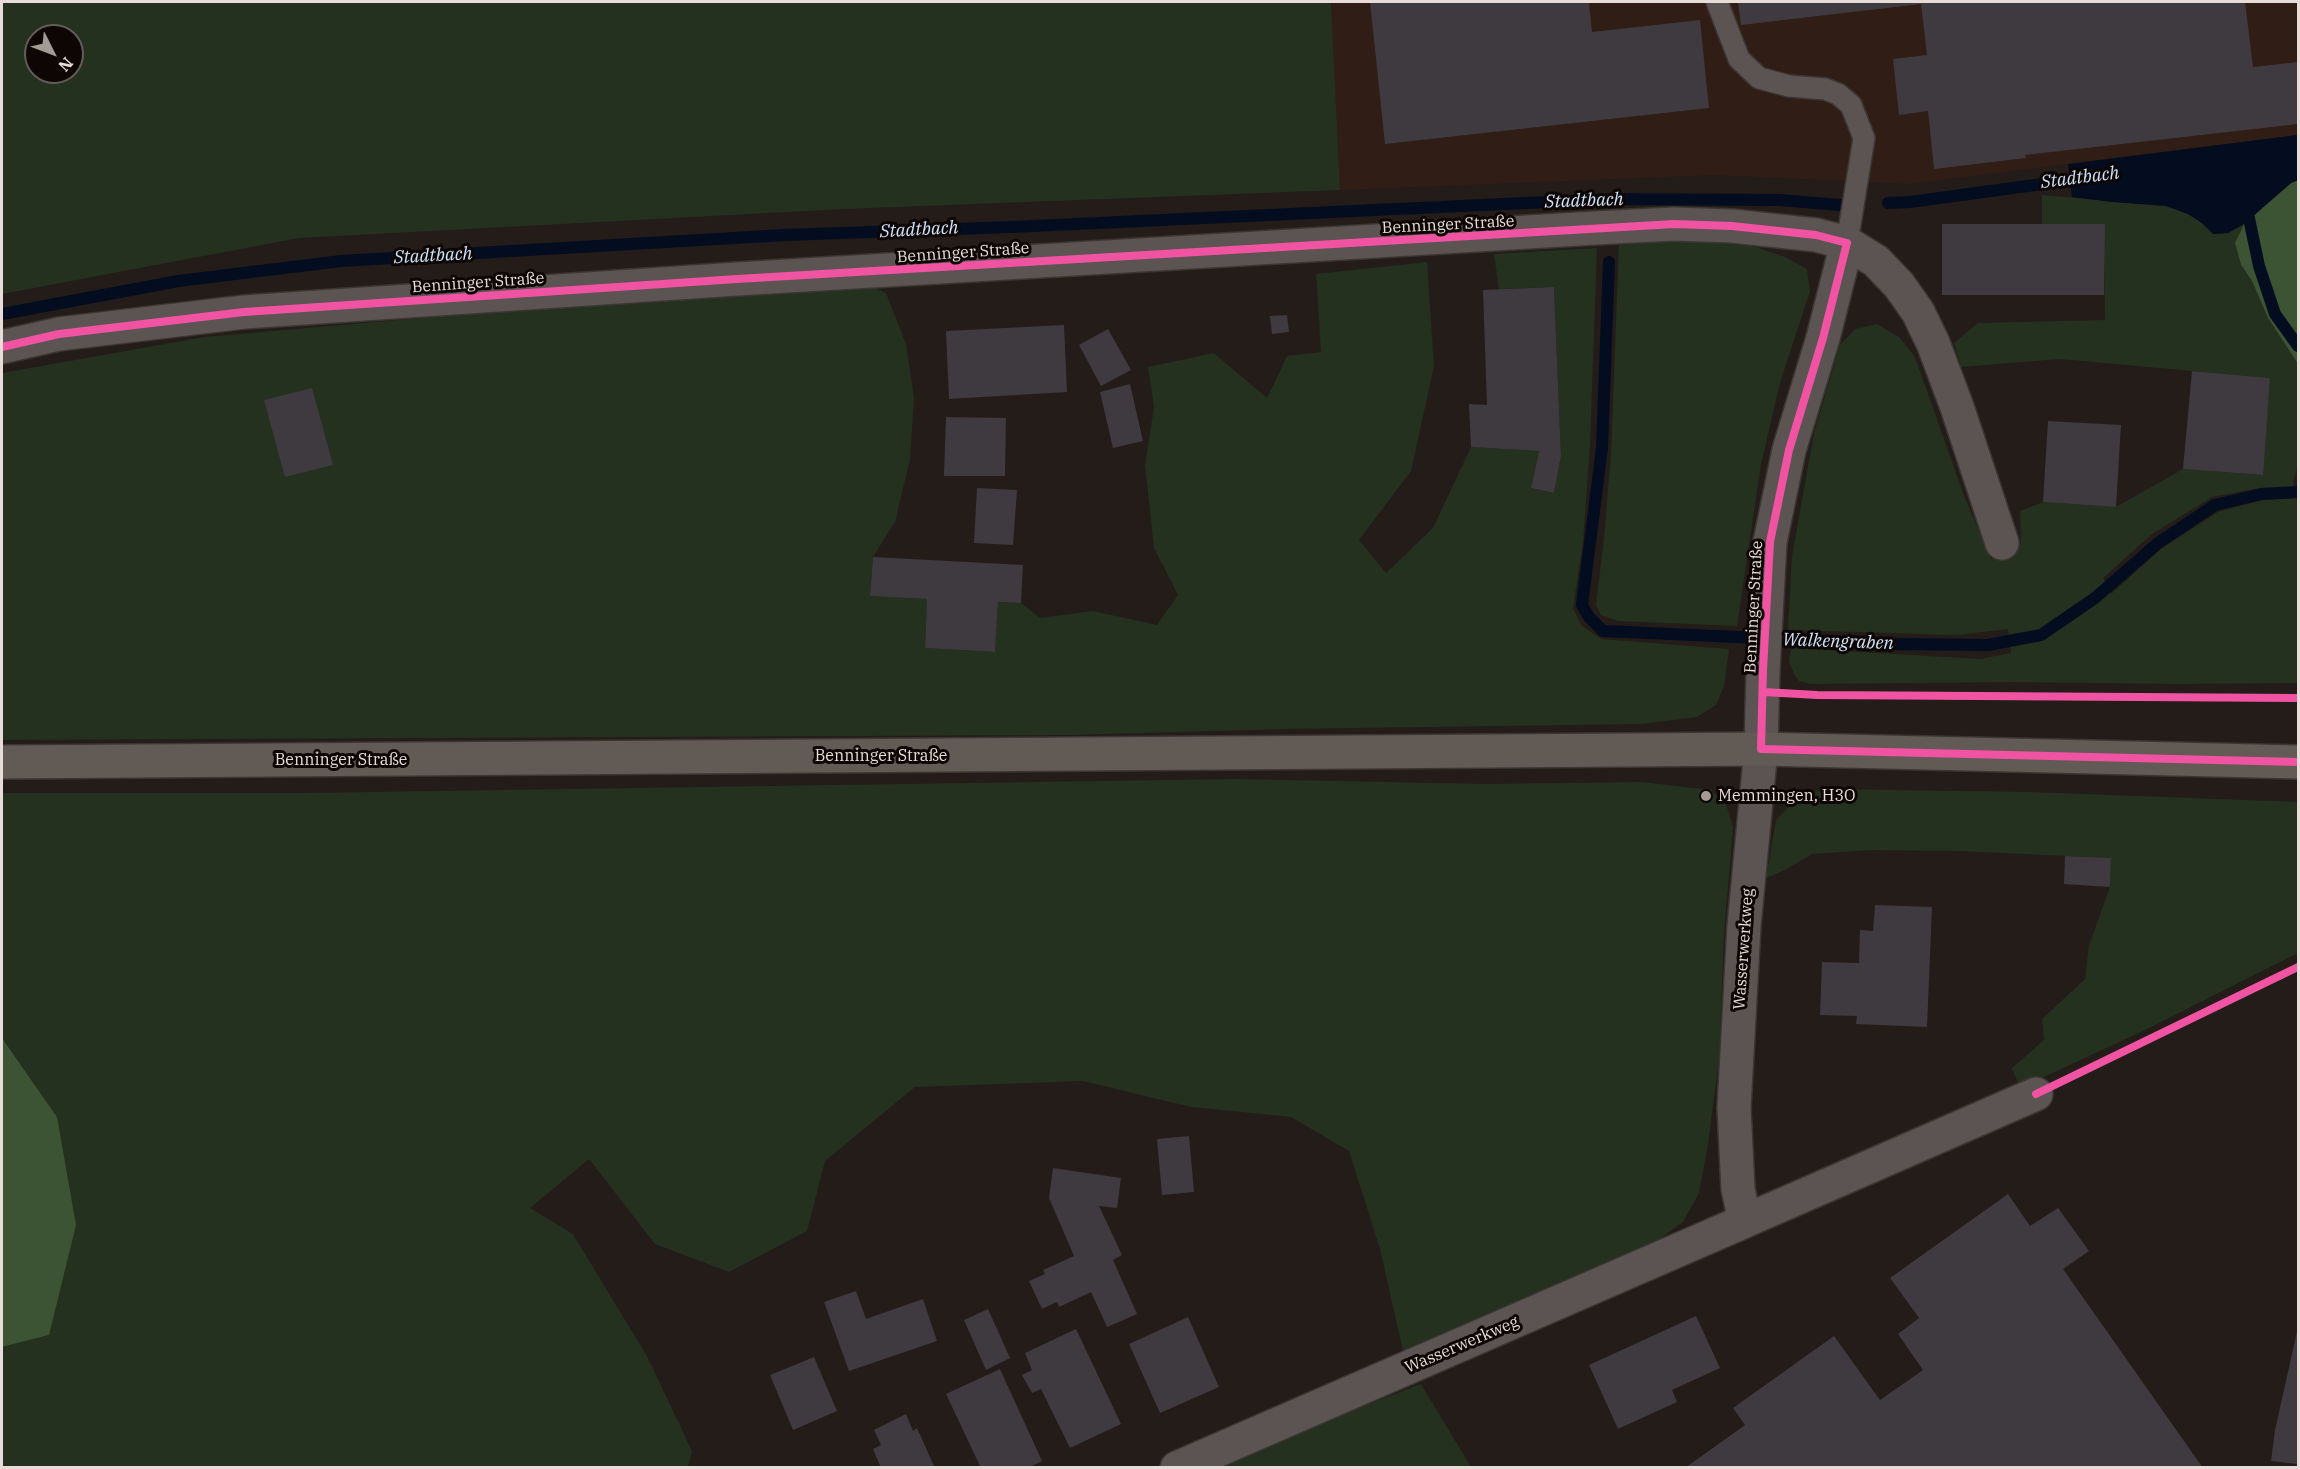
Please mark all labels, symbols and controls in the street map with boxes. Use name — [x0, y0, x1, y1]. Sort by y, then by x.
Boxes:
north arrow — [24, 24, 84, 84]
text: N — [54, 53, 78, 76]
water label: Stadtbach — [2040, 162, 2120, 194]
water label: Stadtbach — [1544, 189, 1624, 213]
street label: Benninger Straße — [1381, 212, 1515, 238]
water label: Stadtbach — [879, 217, 959, 243]
street label: Benninger Straße — [896, 239, 1030, 267]
water label: Stadtbach — [393, 243, 473, 269]
street label: Benninger Straße — [411, 269, 545, 297]
street label: Benninger Straße — [1741, 540, 1767, 674]
water label: Walkengraben — [1782, 629, 1894, 655]
street label: Benninger Straße — [815, 746, 947, 766]
street label: Benninger Straße — [275, 750, 407, 770]
place label: Memmingen, H3O — [1718, 786, 1856, 806]
marker: Memmingen, H3O — [1699, 789, 1713, 803]
street label: Wasserwerkweg — [1730, 888, 1758, 1010]
street label: Wasserwerkweg — [1402, 1312, 1522, 1378]

